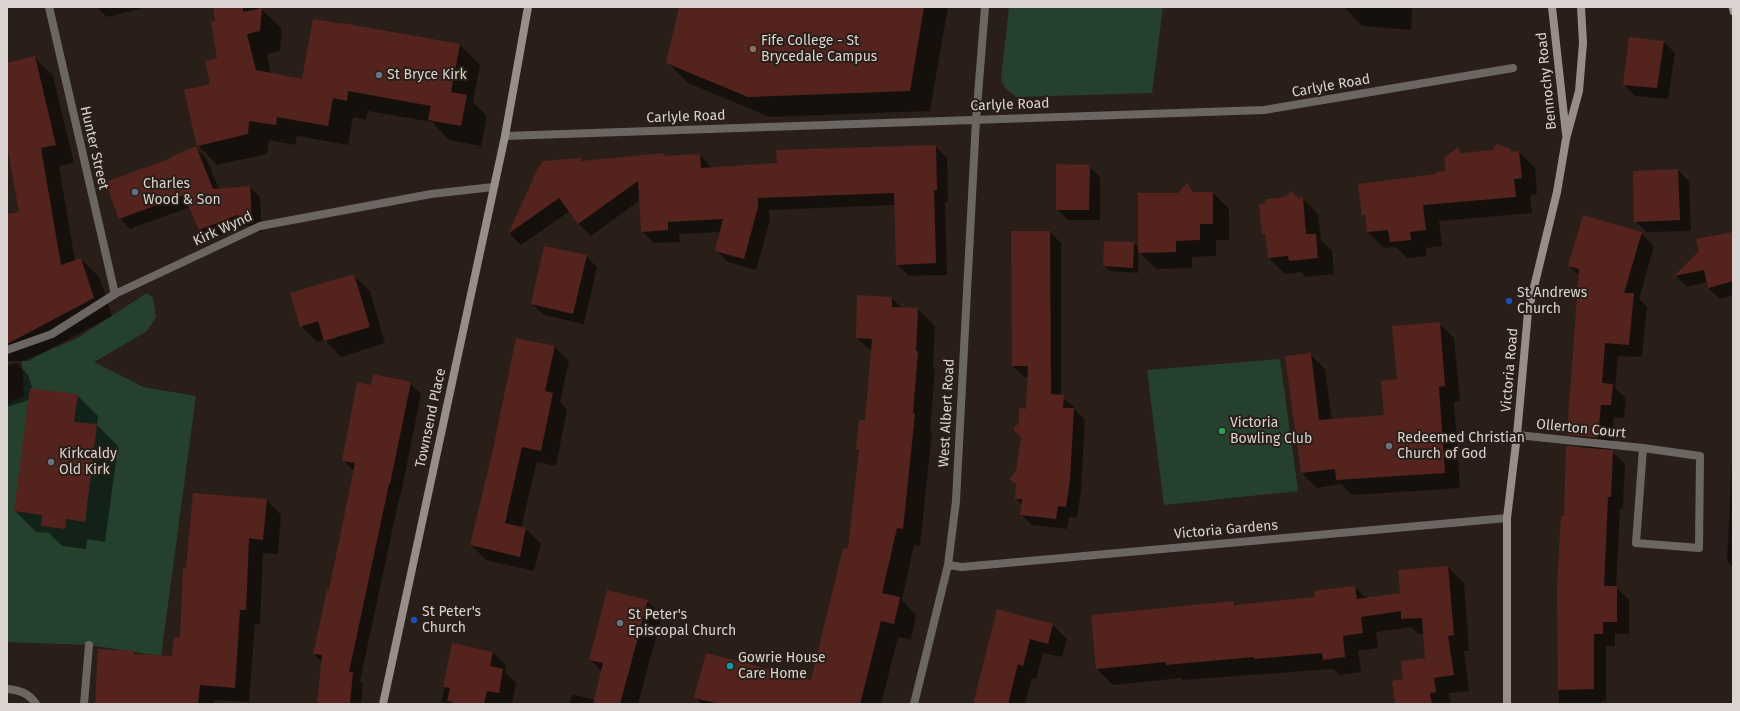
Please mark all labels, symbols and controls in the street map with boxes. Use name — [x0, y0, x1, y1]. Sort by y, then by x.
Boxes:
street label: Bennochy Road — [1534, 31, 1560, 131]
place label: Fife College - St Brycedale Campus — [761, 33, 877, 66]
marker: Fife College - St Brycedale Campus — [748, 44, 758, 54]
place label: St Bryce Kirk — [387, 67, 467, 83]
marker: St Bryce Kirk — [374, 70, 384, 80]
street label: Carlyle Road — [1291, 71, 1371, 101]
street label: Carlyle Road — [970, 95, 1050, 115]
street label: Hunter Street — [76, 104, 112, 192]
street label: Carlyle Road — [646, 107, 726, 127]
place label: Charles Wood & Son — [143, 176, 221, 208]
marker: Charles Wood & Son — [130, 187, 140, 197]
street label: Kirk Wynd — [191, 208, 255, 250]
place label: St Andrews Church — [1517, 285, 1587, 318]
marker: St Andrews Church — [1504, 296, 1514, 306]
street label: Victoria Road — [1498, 327, 1522, 413]
street label: West Albert Road — [936, 358, 958, 468]
street label: Townsend Place — [412, 367, 450, 469]
place label: Victoria Bowling Club — [1230, 415, 1312, 448]
street label: Ollerton Court — [1535, 416, 1627, 442]
marker: Victoria Bowling Club — [1217, 426, 1227, 436]
place label: Redeemed Christian Church of God — [1397, 430, 1525, 462]
marker: Redeemed Christian Church of God — [1384, 441, 1394, 451]
place label: Kirkcaldy Old Kirk — [59, 446, 117, 478]
marker: Kirkcaldy Old Kirk — [46, 457, 56, 467]
street label: Victoria Gardens — [1173, 517, 1279, 543]
place label: St Peter's Church — [422, 604, 481, 636]
place label: St Peter's Episcopal Church — [628, 607, 736, 640]
marker: St Peter's Church — [409, 615, 419, 625]
marker: St Peter's Episcopal Church — [615, 618, 625, 628]
place label: Gowrie House Care Home — [738, 650, 826, 682]
marker: Gowrie House Care Home — [725, 661, 735, 671]

